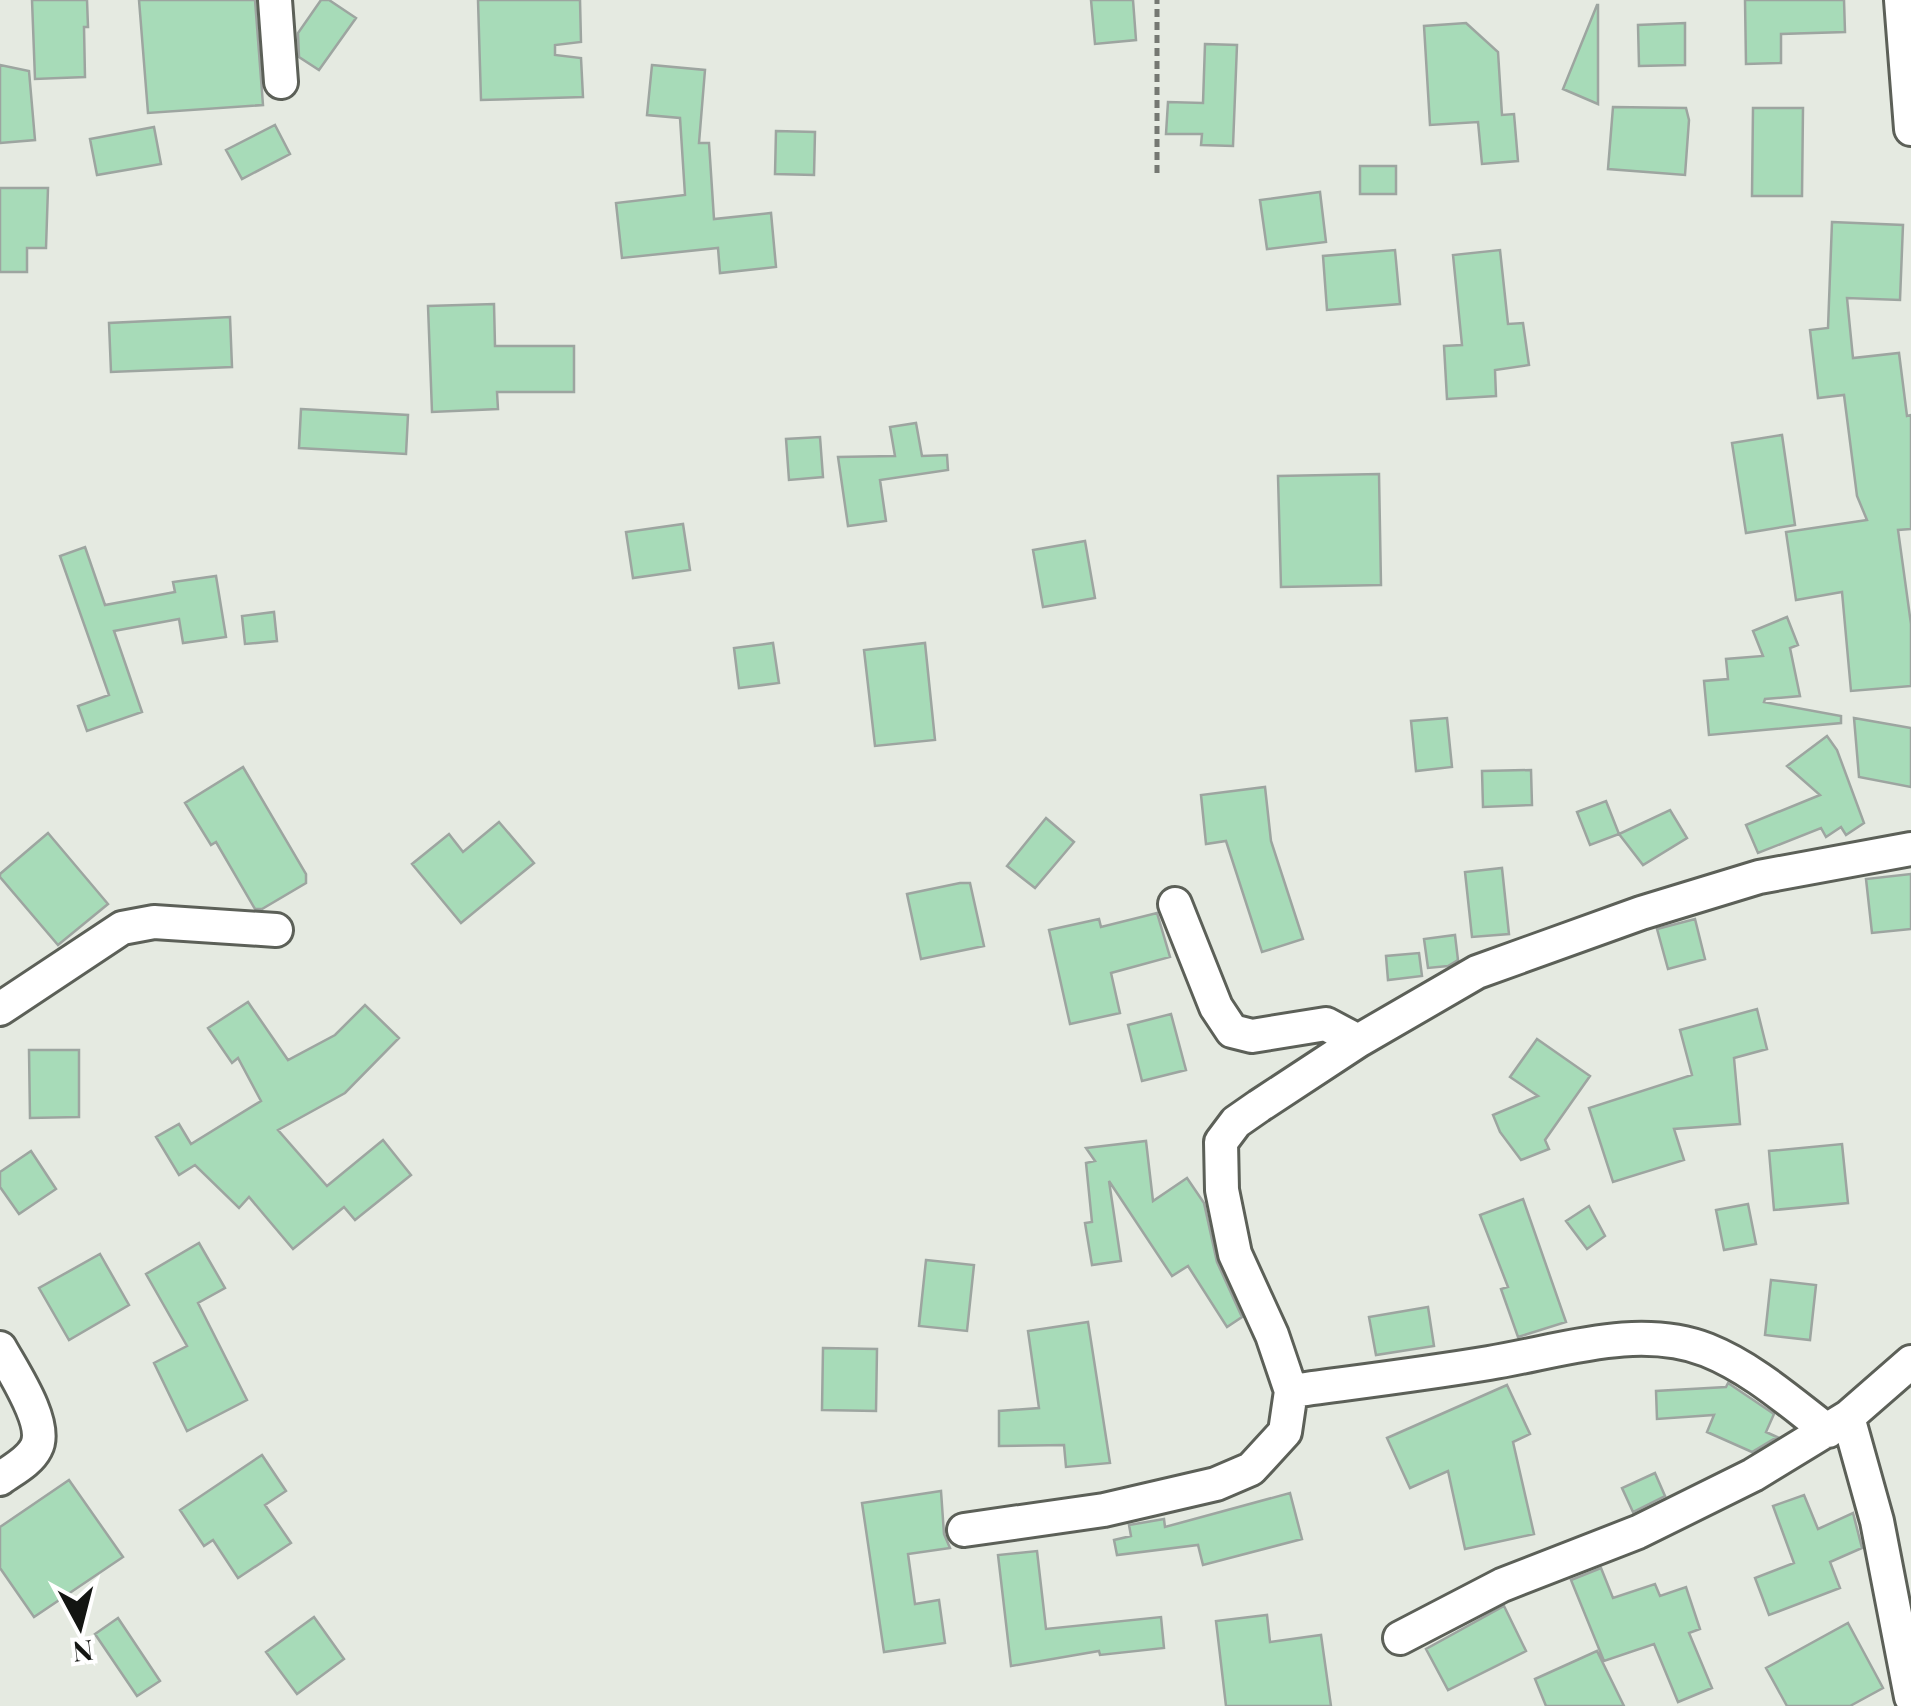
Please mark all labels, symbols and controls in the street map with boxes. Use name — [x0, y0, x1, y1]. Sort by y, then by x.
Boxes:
north arrow — [30, 1576, 130, 1676]
text: N — [71, 1633, 96, 1672]

